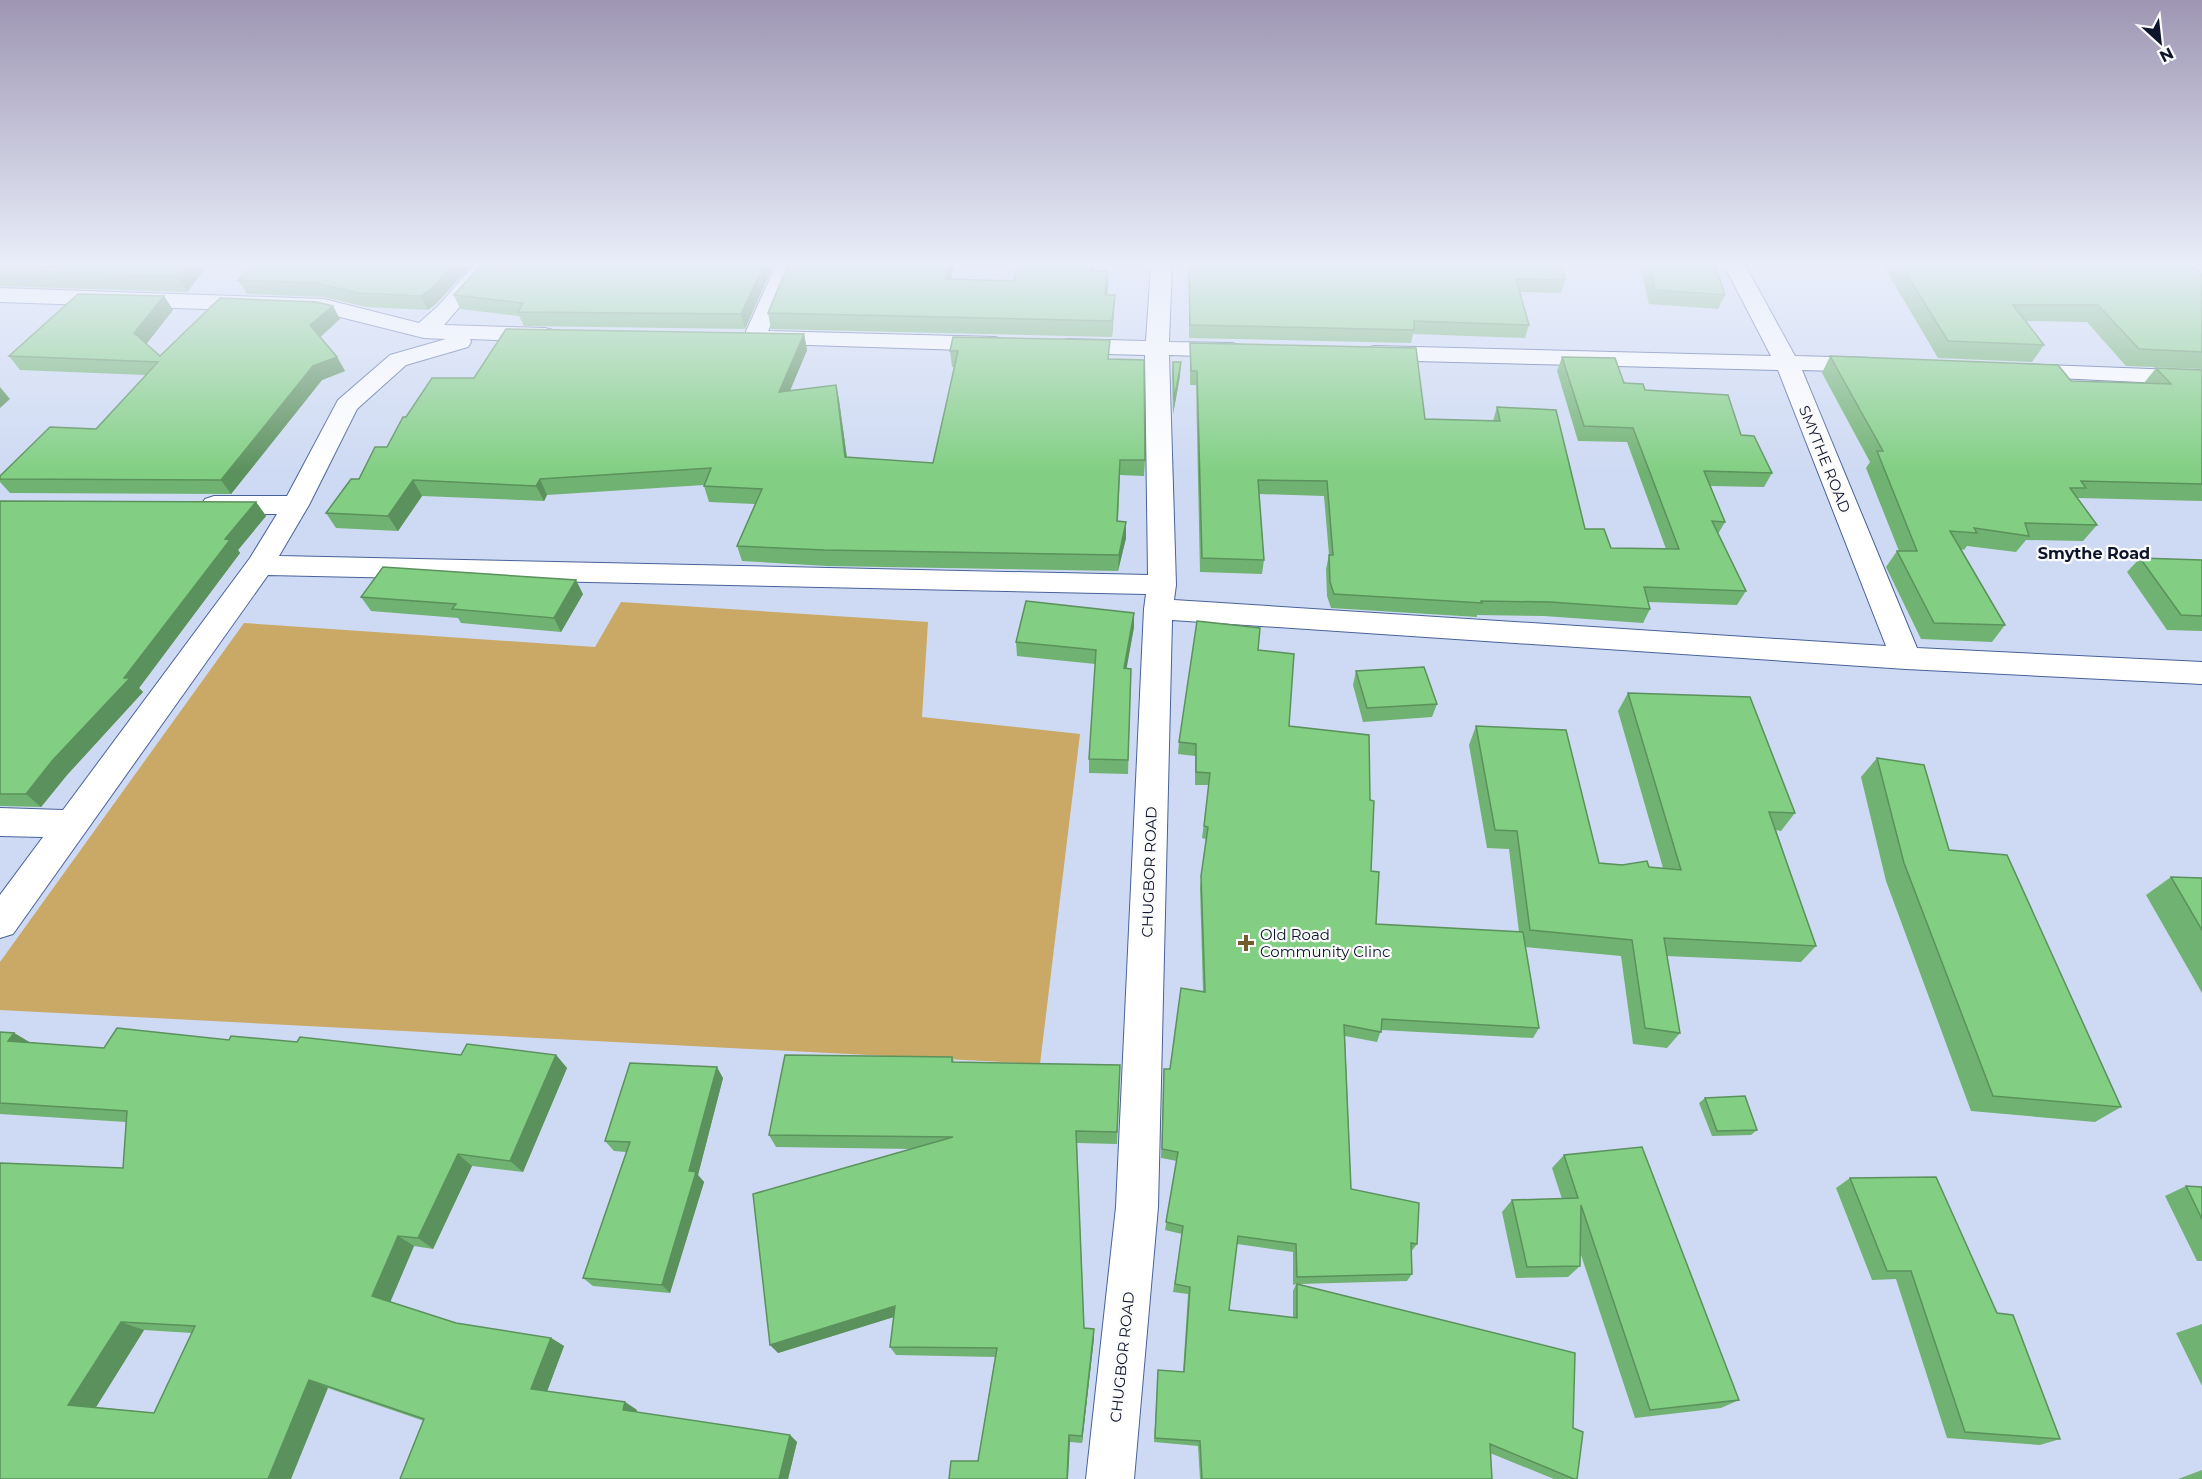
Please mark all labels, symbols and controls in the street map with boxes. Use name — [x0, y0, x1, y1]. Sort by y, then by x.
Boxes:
north arrow — [2130, 12, 2190, 72]
text: N — [2157, 44, 2177, 66]
street label: SMYTHE ROAD — [1795, 403, 1855, 515]
district label: Smythe Road — [2038, 544, 2150, 563]
street label: CHUGBOR ROAD — [1137, 806, 1161, 938]
place label: Old Road Community Clinc — [1260, 925, 1391, 961]
marker: Old Road Community Clinc — [1237, 934, 1255, 952]
street label: CHUGBOR ROAD — [1106, 1291, 1138, 1423]

